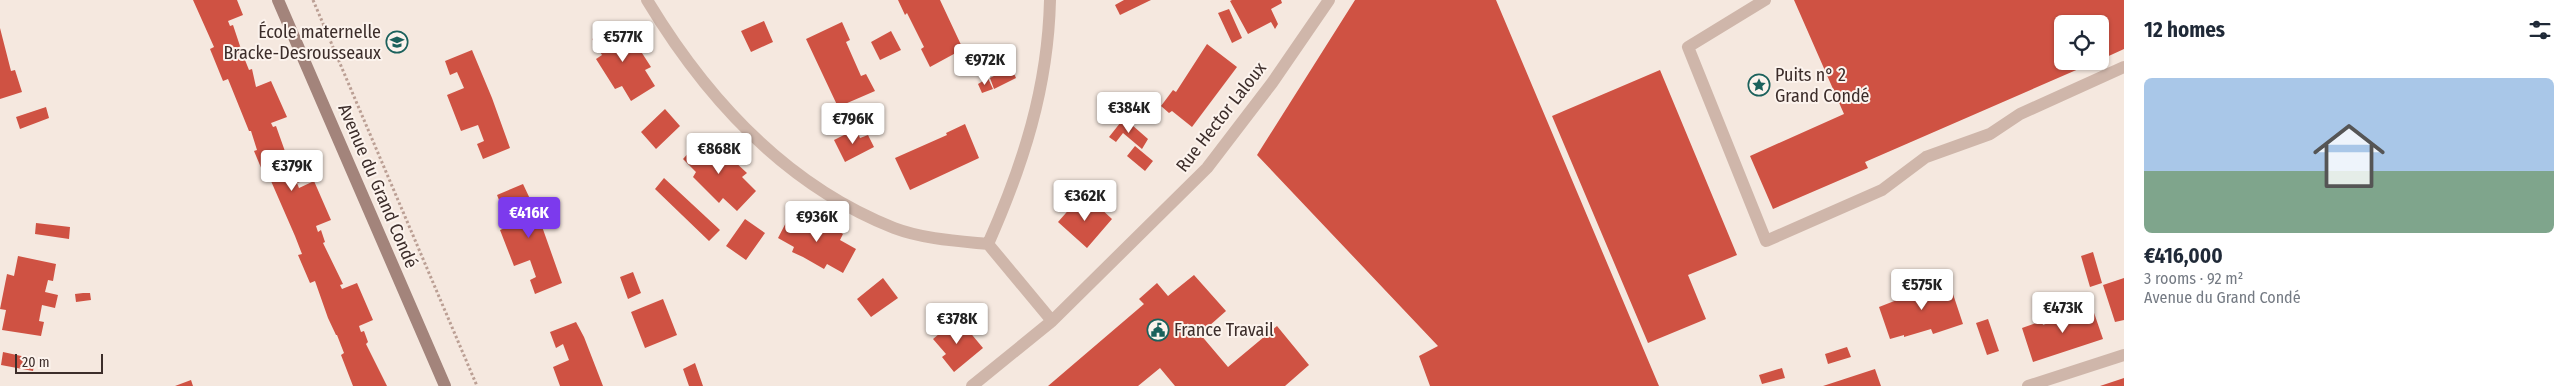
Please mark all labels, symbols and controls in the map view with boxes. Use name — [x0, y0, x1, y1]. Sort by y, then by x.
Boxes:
map controls — [2054, 15, 2109, 70]
button: locate — [2054, 15, 2109, 70]
icon: filters — [2526, 16, 2554, 44]
text: 12 homes — [2144, 17, 2225, 43]
place label: École maternelle Bracke-Desrousseaux — [223, 20, 381, 64]
pin: €577K — [588, 20, 658, 63]
text: €577K — [603, 27, 643, 46]
school or university icon: École maternelle Bracke-Desrousseaux — [385, 30, 409, 54]
pin: €972K — [950, 44, 1020, 86]
text: €972K — [965, 50, 1005, 69]
street label: Rue Hector Laloux — [1171, 58, 1271, 176]
place label: Puits n° 2 Grand Condé — [1775, 64, 1870, 107]
place icon: Puits n° 2 Grand Condé — [1747, 73, 1771, 97]
pin: €384K — [1094, 92, 1164, 134]
text: €384K — [1108, 98, 1150, 117]
street label: Avenue du Grand Condé — [333, 101, 423, 271]
pin: €796K — [818, 102, 888, 145]
text: €796K — [832, 109, 874, 128]
icon: home — [2304, 111, 2394, 201]
pin: €868K — [684, 132, 754, 175]
text: €868K — [698, 139, 740, 158]
pin: €379K — [257, 150, 327, 192]
text: €379K — [272, 156, 312, 175]
pin: €362K — [1050, 180, 1120, 222]
text: €362K — [1064, 186, 1106, 205]
pin: €416K — [494, 196, 564, 239]
pin: €936K — [782, 200, 852, 243]
text: €416K — [509, 203, 549, 222]
text: €936K — [796, 207, 838, 226]
text: €416,000 — [2144, 243, 2223, 269]
pin: €575K — [1887, 268, 1957, 311]
text: 3 rooms · 92 m² — [2144, 269, 2243, 288]
text: €575K — [1902, 275, 1942, 294]
text: Avenue du Grand Condé — [2144, 288, 2301, 307]
pin: €473K — [2028, 292, 2098, 334]
text: €473K — [2043, 298, 2083, 317]
pin: €378K — [922, 302, 992, 345]
text: €378K — [937, 309, 977, 328]
public building icon: France Travail — [1146, 318, 1170, 342]
place label: France Travail — [1174, 319, 1274, 341]
scale bar — [15, 351, 102, 374]
text: 20 m — [22, 354, 50, 371]

